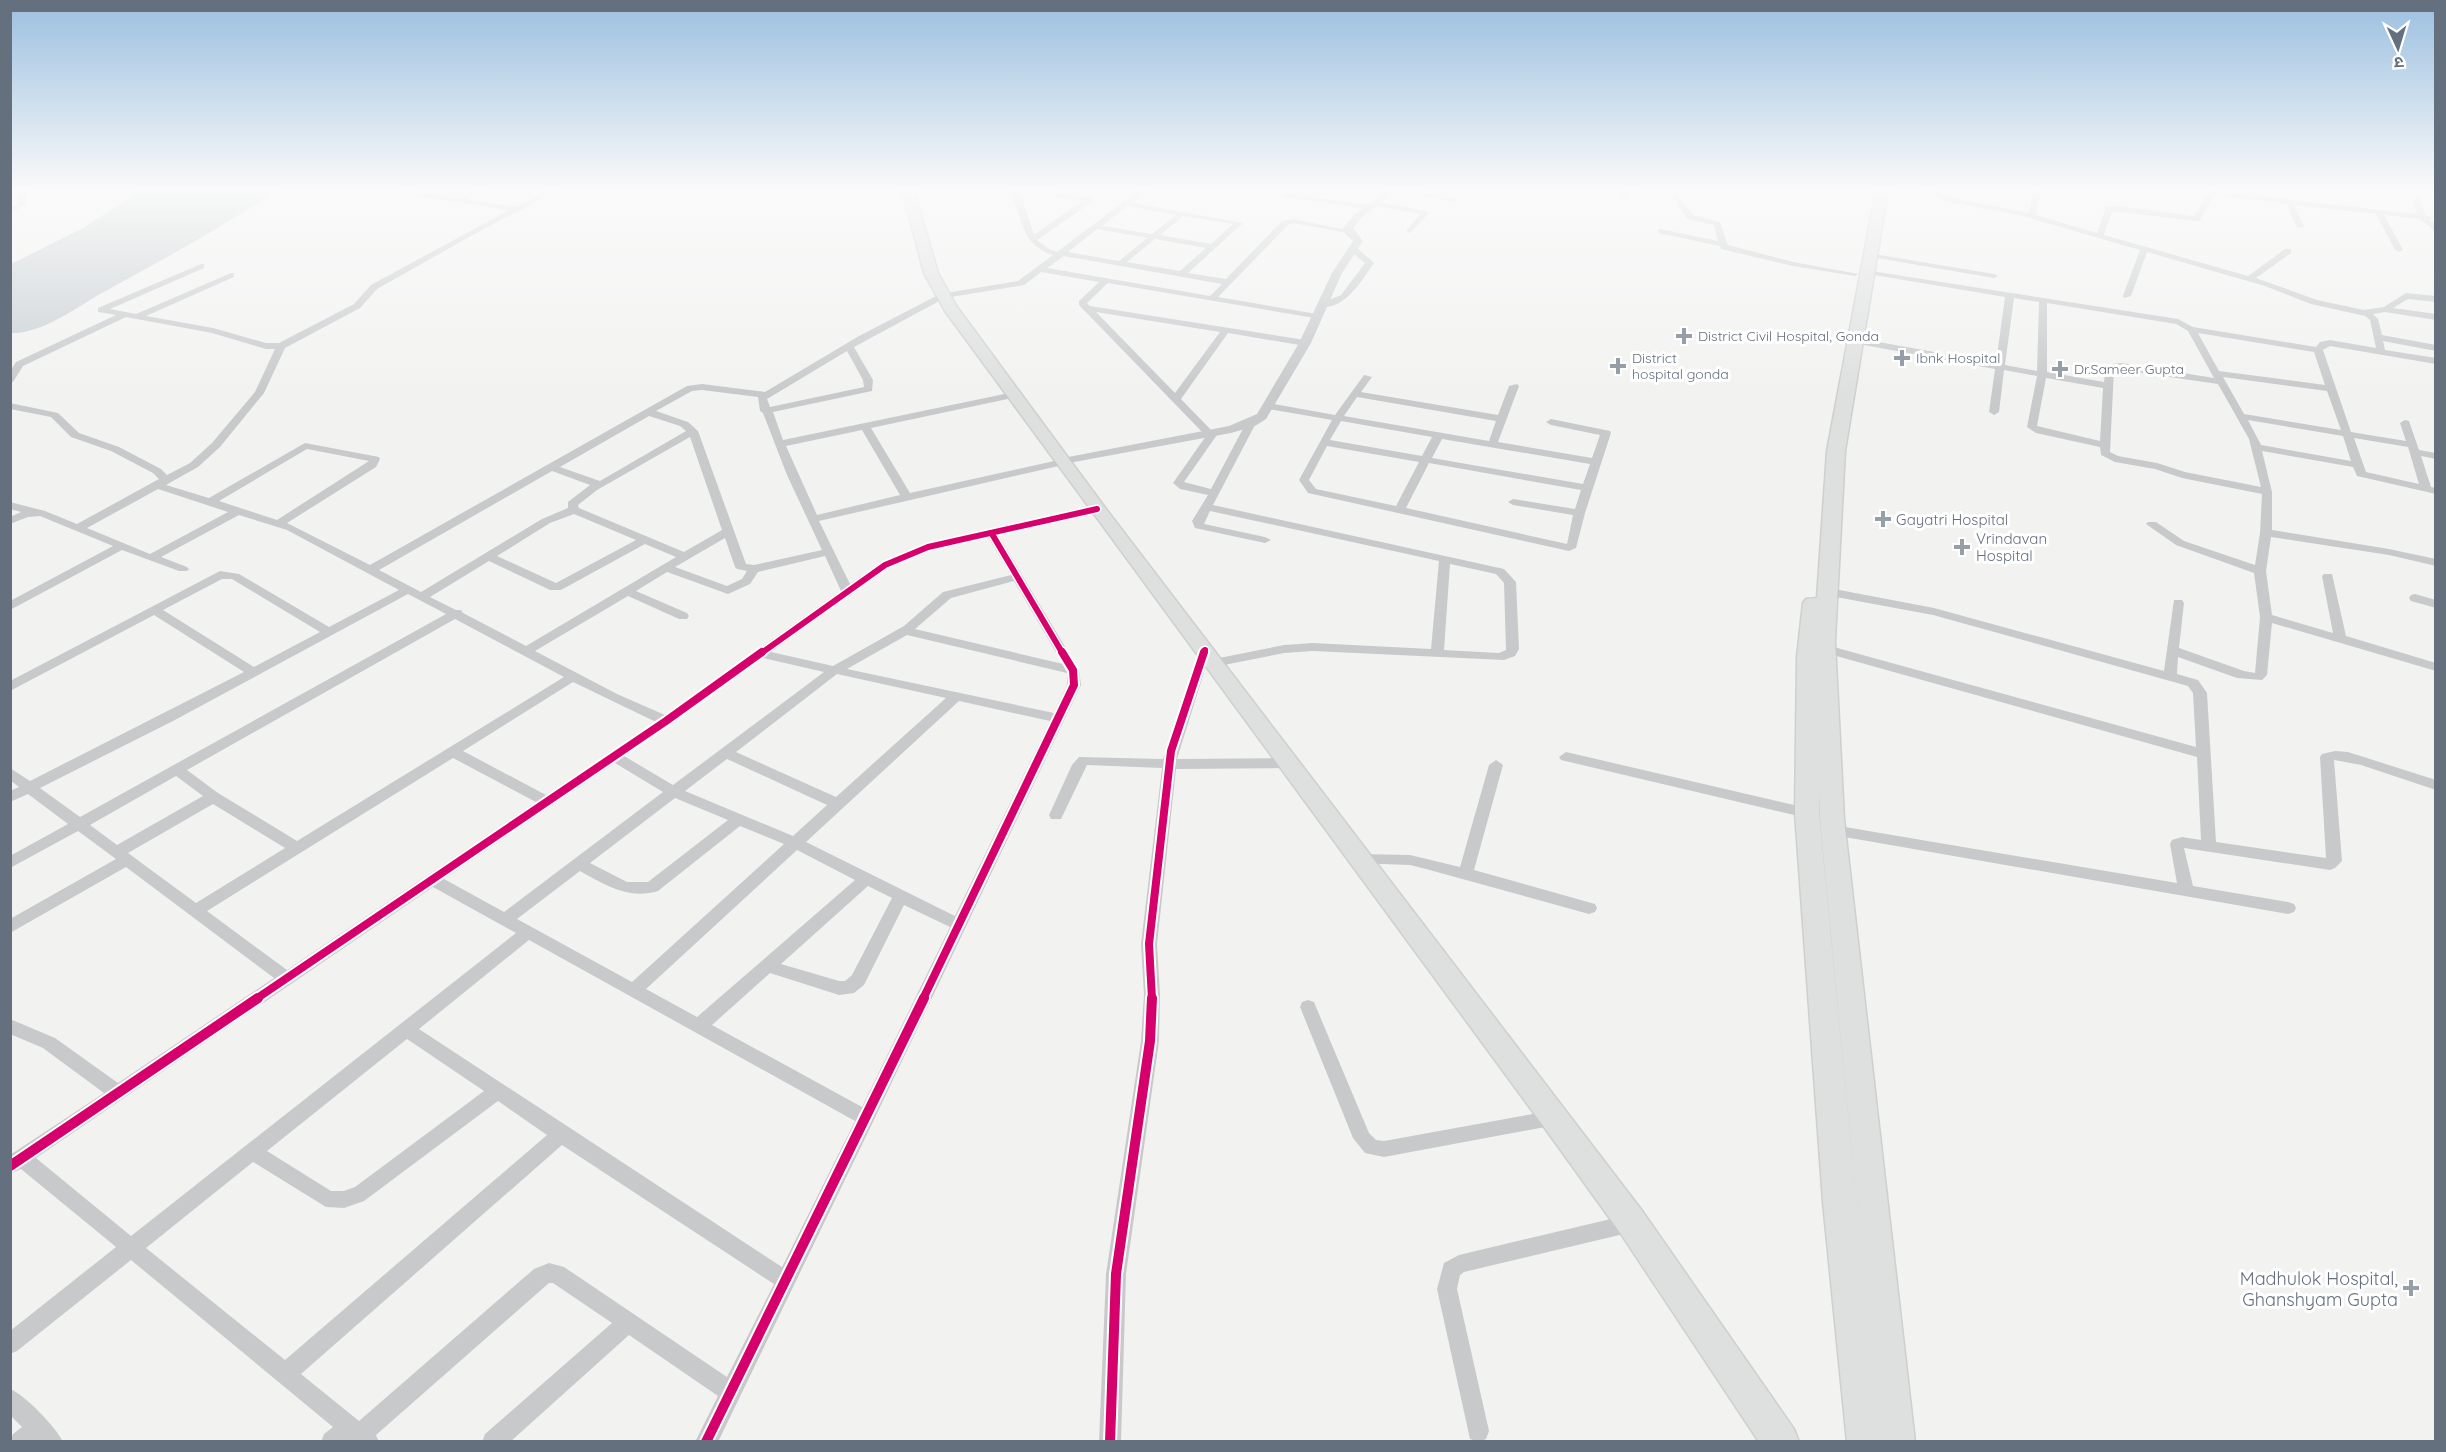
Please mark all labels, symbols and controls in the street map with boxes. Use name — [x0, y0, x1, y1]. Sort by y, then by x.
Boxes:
north arrow — [2368, 18, 2428, 78]
text: उ — [2393, 53, 2404, 73]
marker: District Civil Hospital, Gonda — [1675, 327, 1693, 345]
place label: District Civil Hospital, Gonda — [1698, 327, 1879, 345]
place label: District hospital gonda — [1632, 349, 1729, 383]
marker: Ibnk Hospital — [1893, 349, 1911, 367]
place label: Ibnk Hospital — [1916, 349, 2000, 367]
marker: District hospital gonda — [1609, 357, 1627, 375]
marker: Dr.Sameer Gupta — [2051, 360, 2069, 378]
place label: Dr.Sameer Gupta — [2074, 360, 2184, 378]
marker: Gayatri Hospital — [1874, 510, 1892, 528]
place label: Gayatri Hospital — [1896, 510, 2008, 529]
place label: Vrindavan Hospital — [1976, 529, 2047, 565]
marker: Vrindavan Hospital — [1953, 538, 1971, 556]
place label: Madhulok Hospital, Ghanshyam Gupta — [2240, 1267, 2398, 1311]
marker: Madhulok Hospital, Ghanshyam Gupta — [2402, 1279, 2420, 1297]

